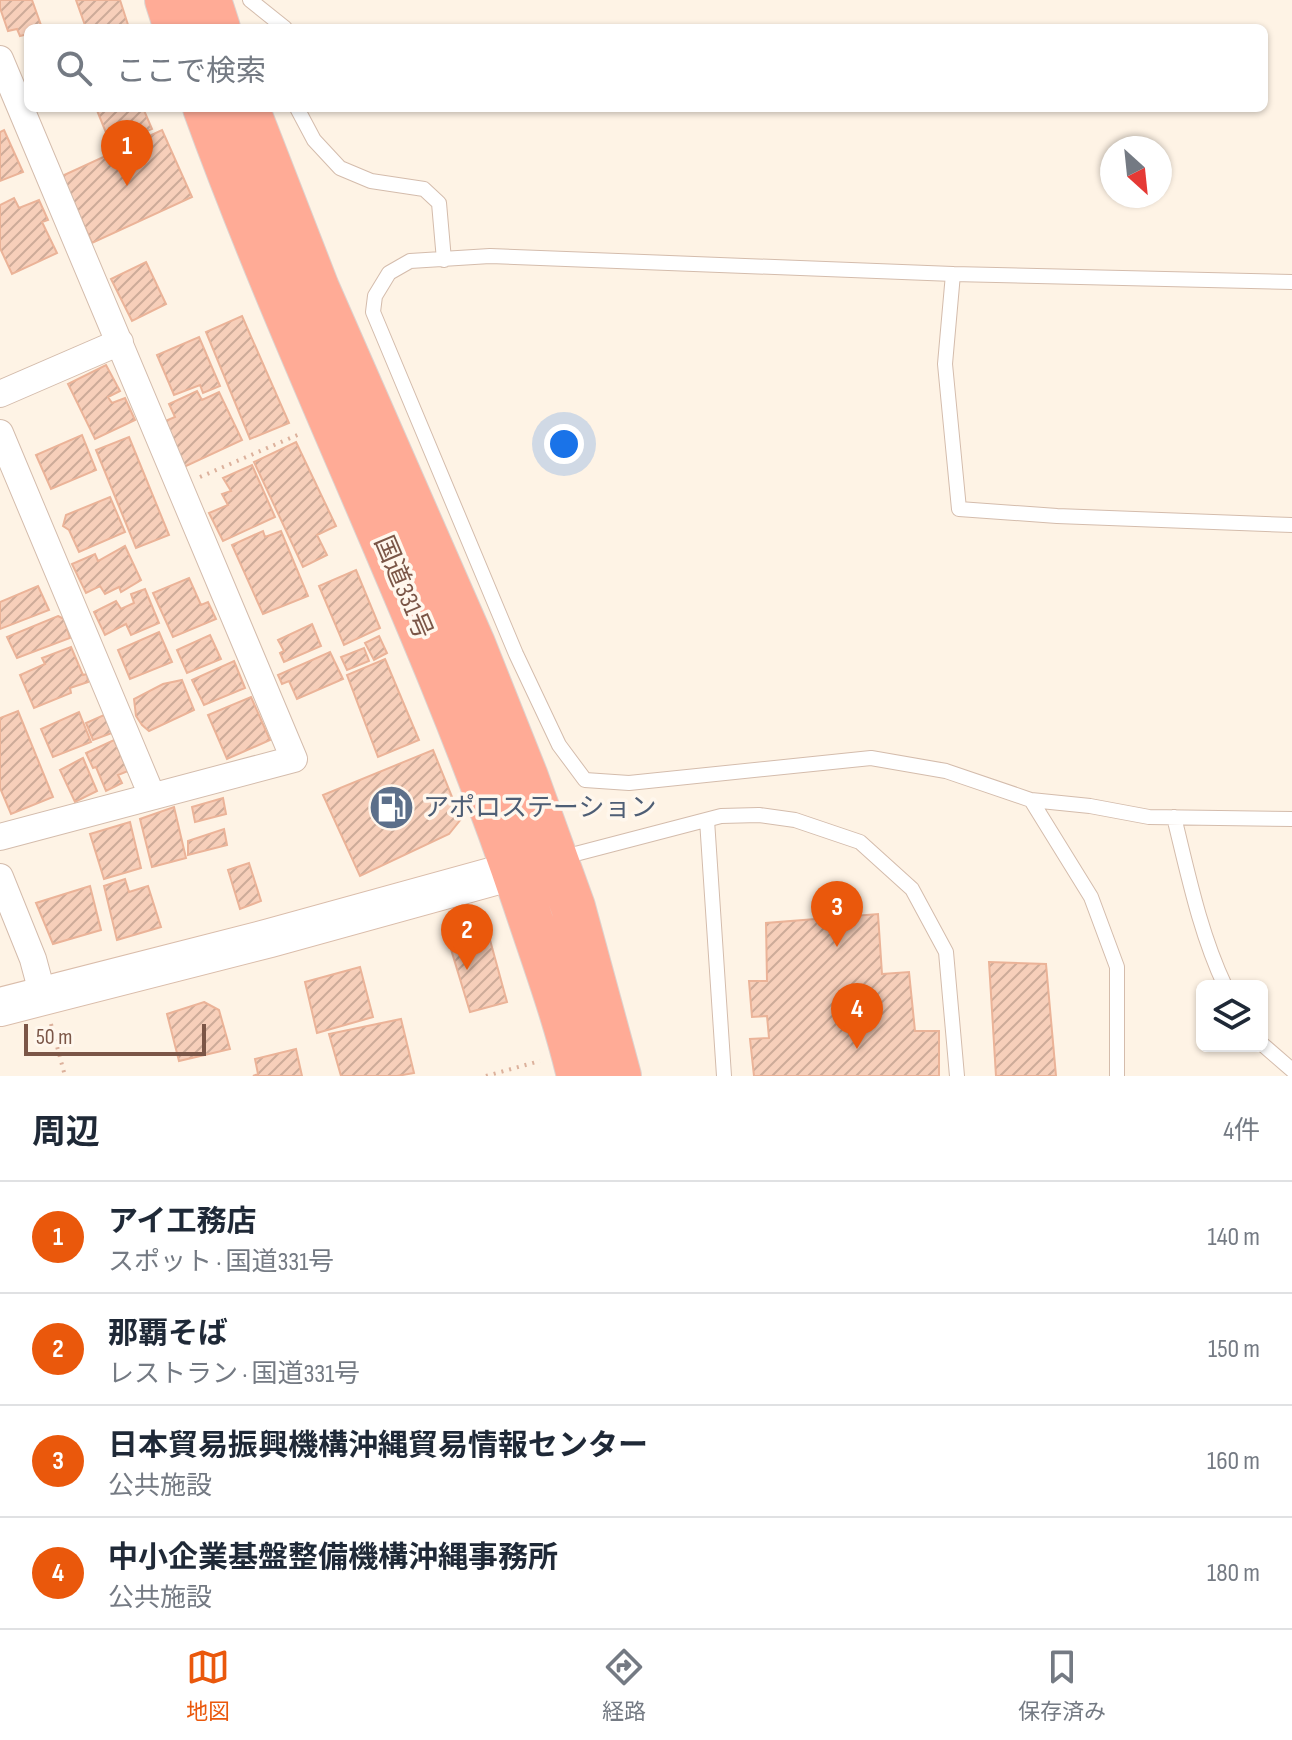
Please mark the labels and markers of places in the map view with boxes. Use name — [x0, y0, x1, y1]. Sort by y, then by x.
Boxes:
pin: 1 — [101, 120, 153, 186]
fuel station icon: アポロステーション — [368, 783, 416, 831]
place label: アポロステーション — [423, 793, 656, 824]
pin: 3 — [811, 881, 863, 947]
pin: 2 — [441, 904, 493, 970]
pin: 4 — [831, 983, 883, 1049]

